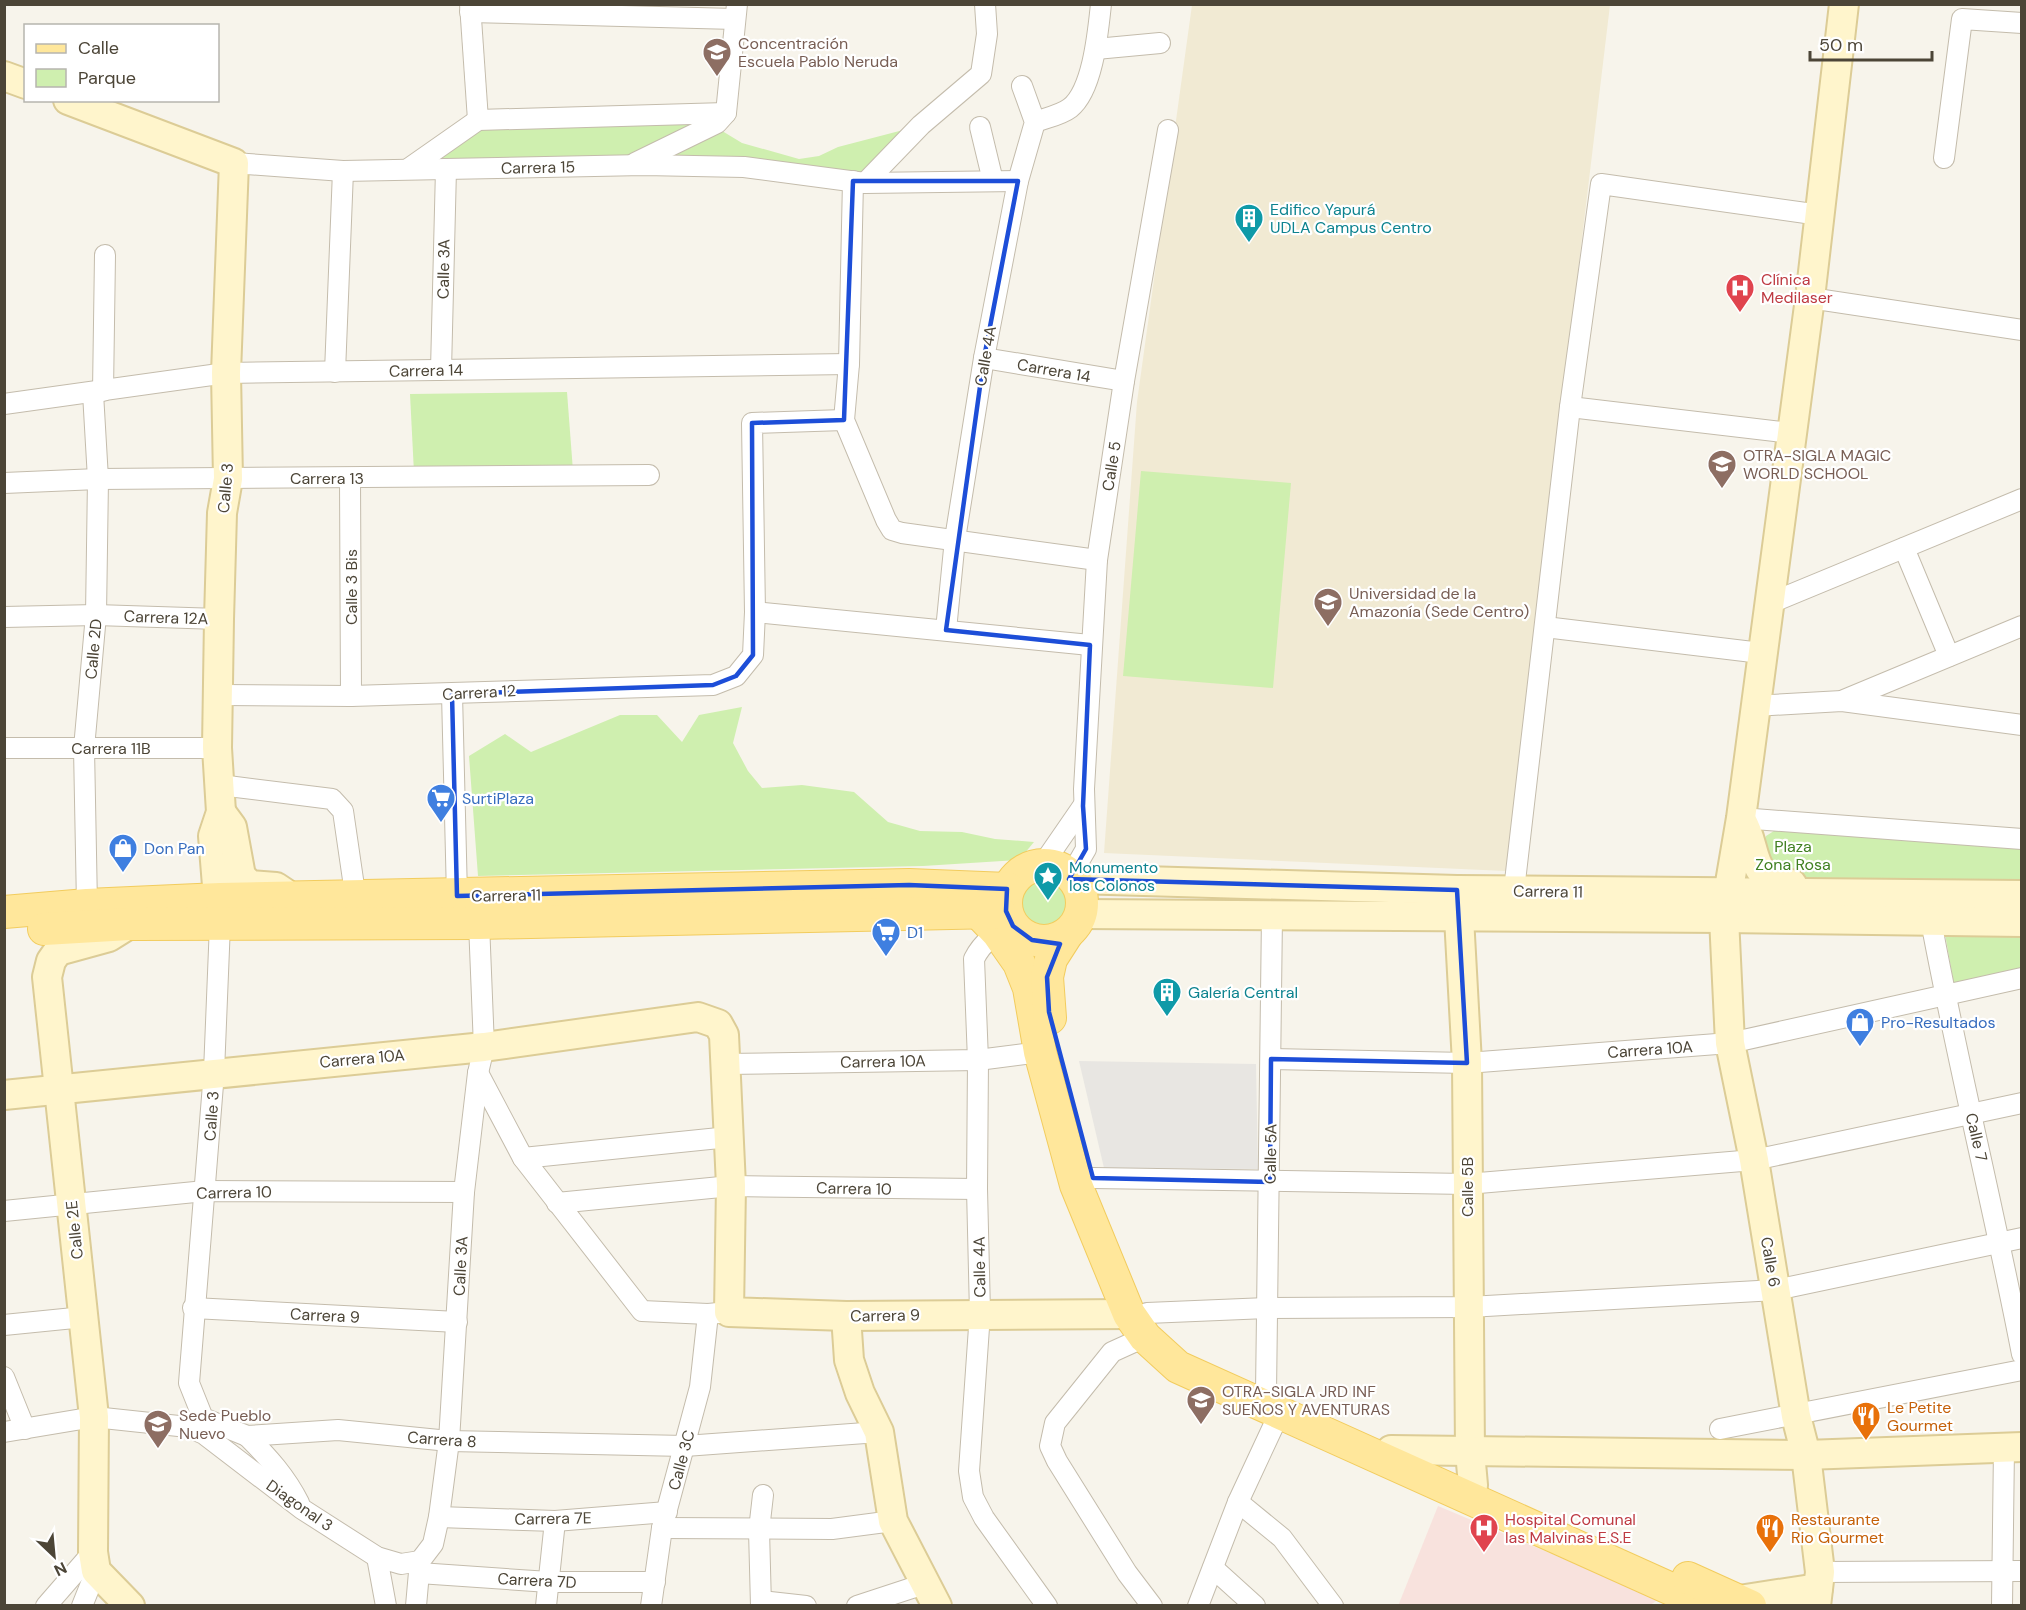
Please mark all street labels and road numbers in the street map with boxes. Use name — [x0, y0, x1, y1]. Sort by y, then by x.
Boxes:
street label: Carrera 15 — [501, 156, 575, 179]
street label: Calle 3A — [432, 238, 455, 299]
street label: Calle 4A — [970, 324, 1001, 388]
street label: Carrera 14 — [1015, 354, 1093, 387]
street label: Carrera 14 — [389, 359, 464, 382]
street label: Calle 5 — [1097, 440, 1126, 493]
street label: Calle 3 — [213, 462, 238, 514]
street label: Carrera 13 — [290, 468, 364, 489]
street label: Calle 3 Bis — [341, 549, 362, 625]
street label: Carrera 12A — [123, 606, 209, 629]
street label: Calle 2D — [80, 618, 107, 680]
street label: Carrera 12 — [442, 680, 516, 705]
street label: Carrera 11B — [71, 738, 151, 759]
street label: Carrera 11 — [1513, 880, 1583, 903]
street label: Carrera 11 — [471, 884, 541, 907]
street label: Carrera 10A — [1607, 1036, 1694, 1063]
street label: Carrera 10A — [318, 1044, 406, 1073]
street label: Carrera 10A — [840, 1050, 926, 1073]
street label: Calle 3 — [199, 1090, 224, 1142]
street label: Calle 7 — [1961, 1111, 1992, 1163]
street label: Calle 5A — [1259, 1123, 1282, 1184]
street label: Calle 5B — [1457, 1157, 1478, 1217]
street label: Carrera 10 — [816, 1177, 892, 1200]
street label: Carrera 10 — [196, 1181, 272, 1204]
street label: Calle 2E — [61, 1200, 88, 1260]
street label: Calle 3A — [448, 1235, 473, 1297]
street label: Calle 6 — [1756, 1235, 1785, 1289]
street label: Calle 4A — [968, 1236, 991, 1298]
street label: Carrera 9 — [290, 1303, 360, 1328]
street label: Carrera 9 — [850, 1304, 920, 1327]
street label: Carrera 8 — [407, 1427, 477, 1452]
street label: Calle 3C — [663, 1428, 700, 1493]
street label: Diagonal 3 — [262, 1475, 337, 1536]
street label: Carrera 7E — [514, 1507, 592, 1530]
street label: Carrera 7D — [497, 1568, 577, 1593]

